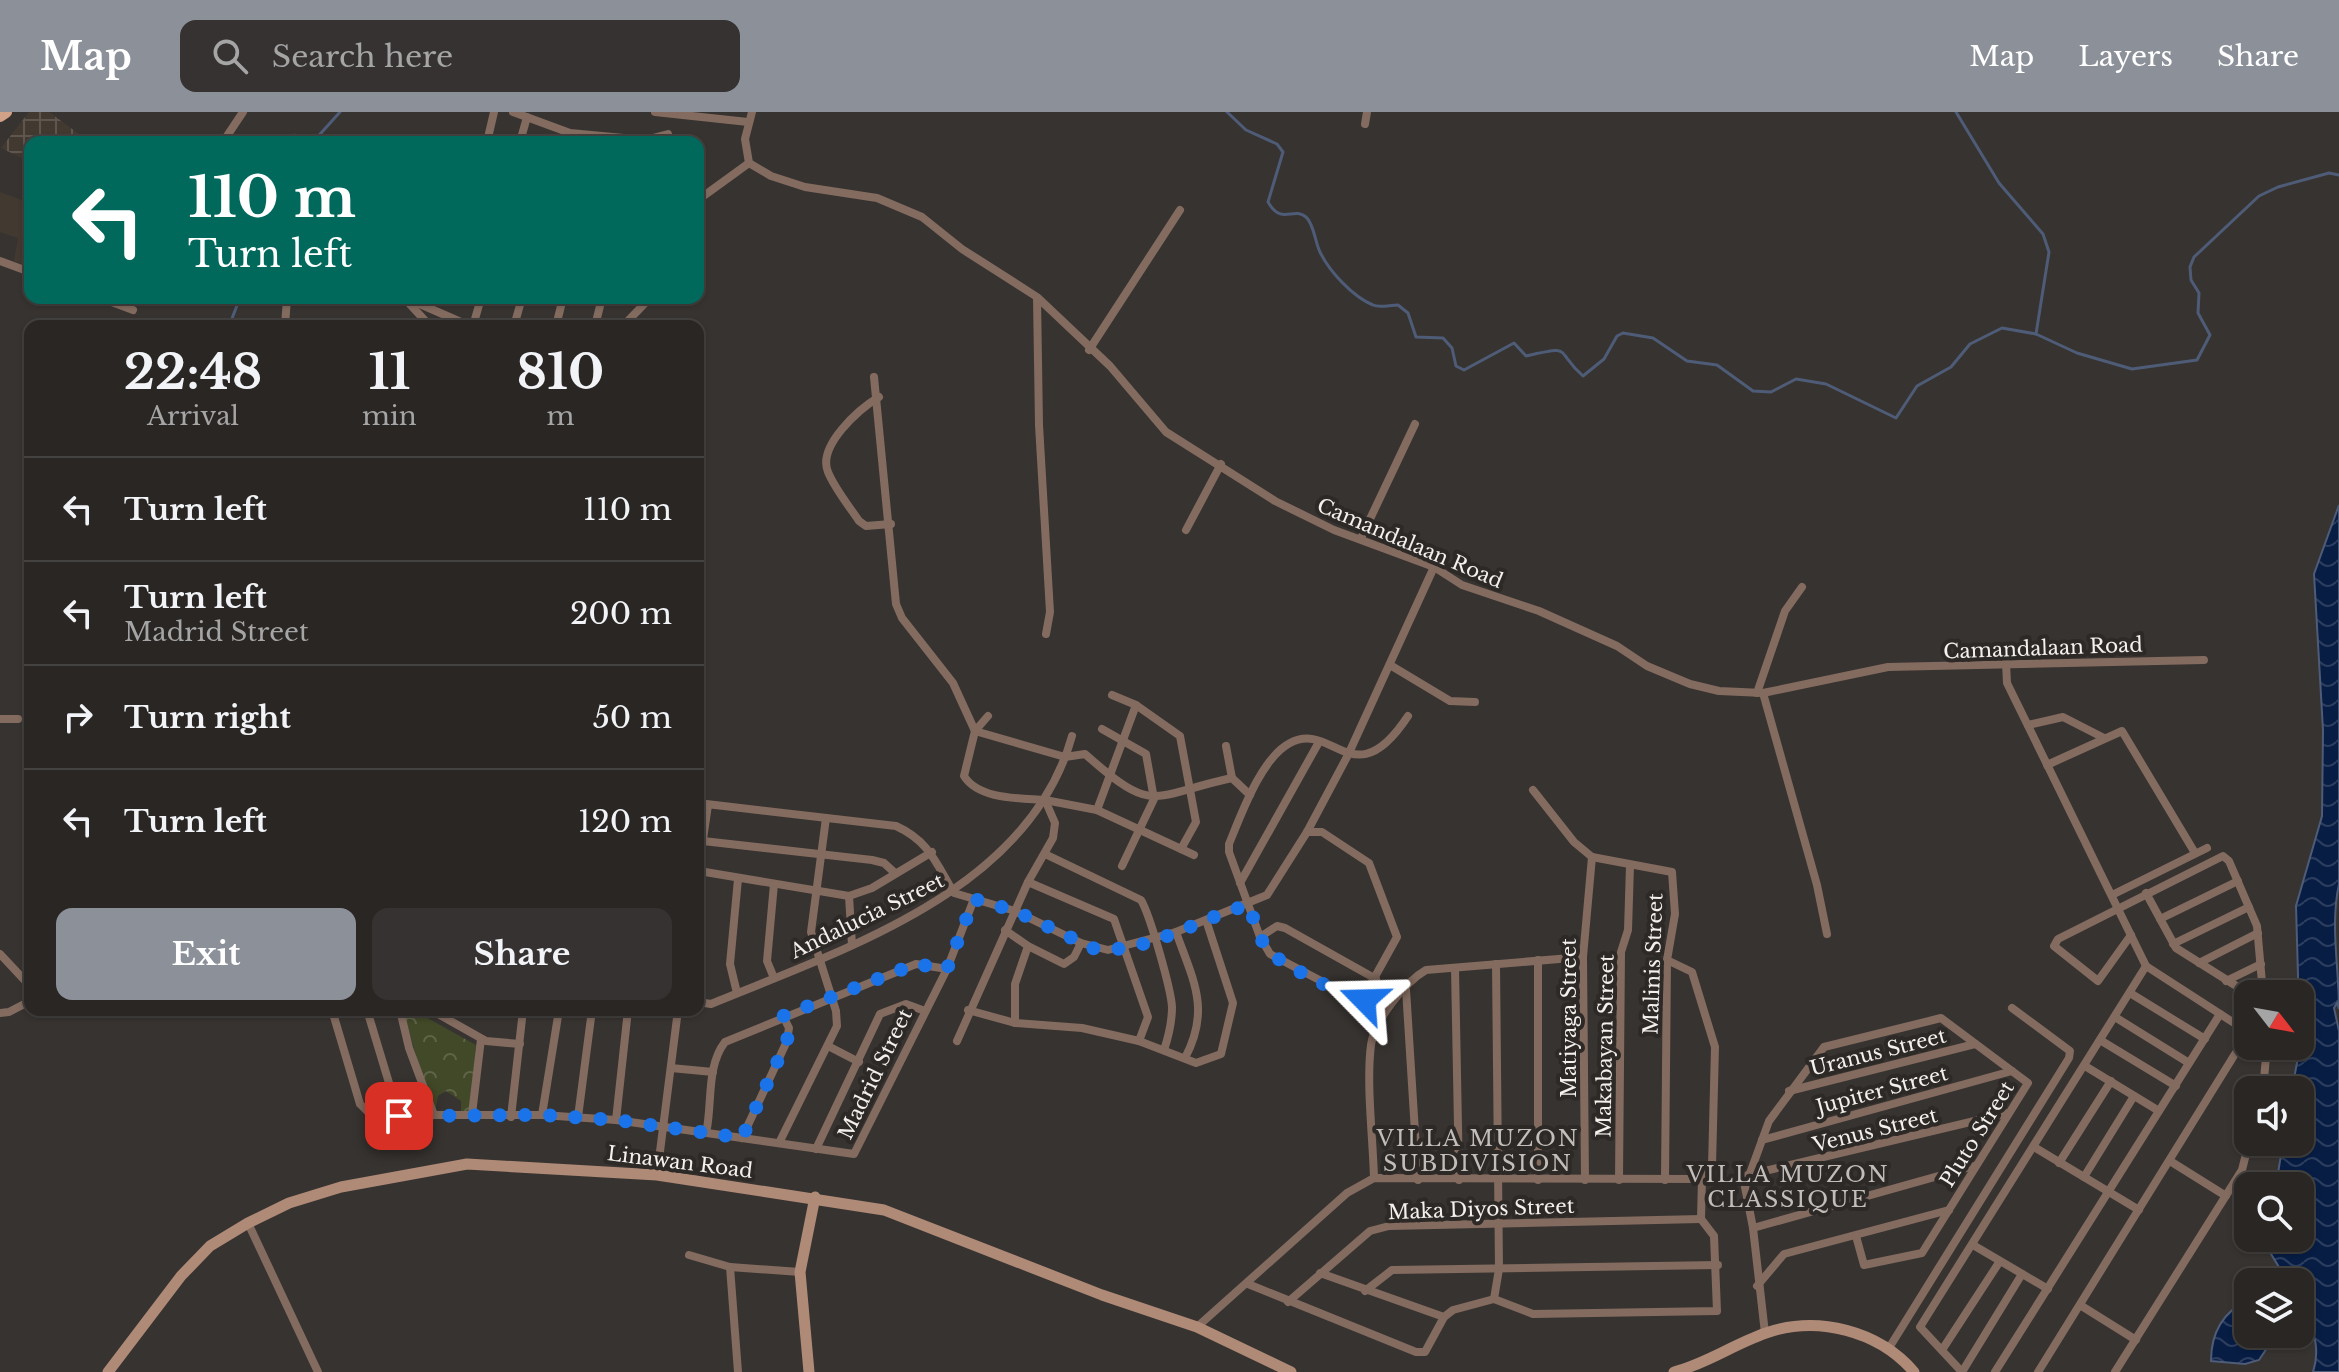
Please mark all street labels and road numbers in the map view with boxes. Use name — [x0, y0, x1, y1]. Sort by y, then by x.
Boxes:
street label: Camandalaan Road — [1314, 493, 1506, 593]
street label: Camandalaan Road — [1943, 633, 2143, 663]
street label: Andalucia Street — [785, 868, 948, 964]
street label: Malinis Street — [1639, 892, 1667, 1035]
street label: Matiyaga Street — [1557, 938, 1581, 1098]
street label: Makabayan Street — [1591, 954, 1619, 1138]
street label: Madrid Street — [833, 1004, 917, 1143]
street label: Uranus Street — [1807, 1023, 1949, 1081]
street label: Jupiter Street — [1811, 1061, 1951, 1120]
street label: Pluto Street — [1935, 1076, 2019, 1191]
street label: Venus Street — [1809, 1103, 1940, 1157]
street label: Linawan Road — [606, 1141, 754, 1183]
street label: Maka Diyos Street — [1387, 1194, 1575, 1224]

